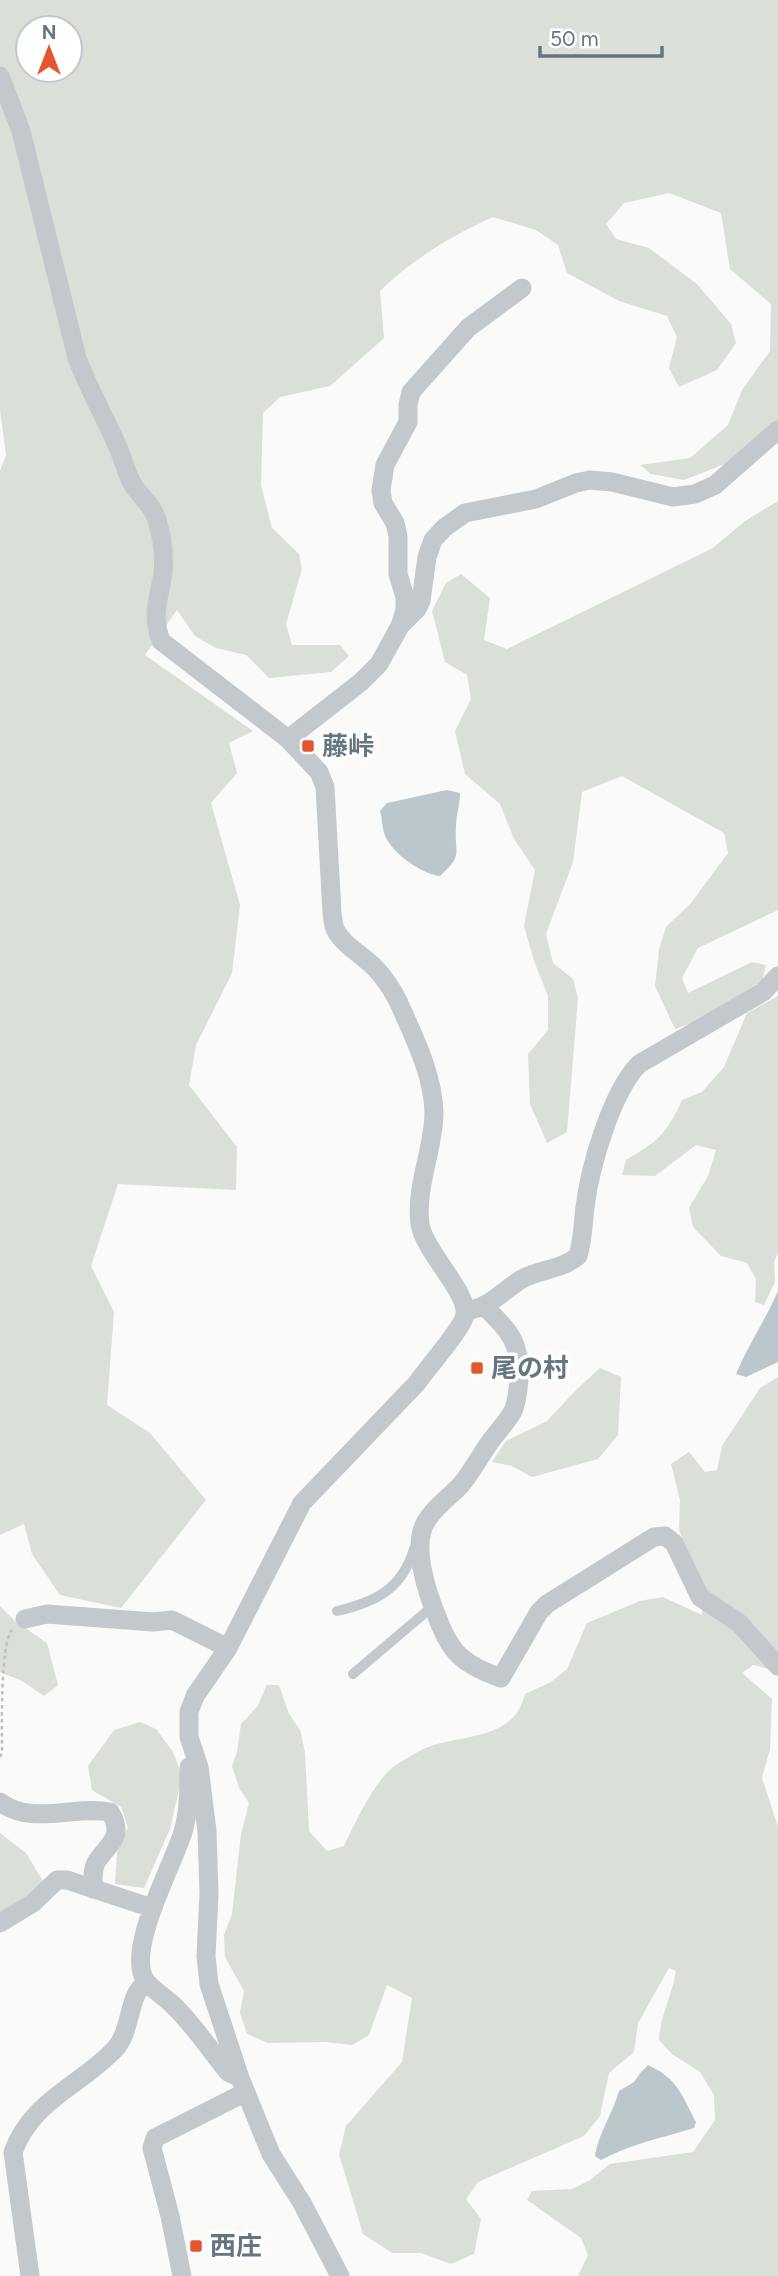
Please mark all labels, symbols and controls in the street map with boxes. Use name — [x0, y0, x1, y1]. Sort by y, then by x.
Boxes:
north arrow — [14, 14, 84, 84]
scale bar — [540, 14, 662, 58]
text: N — [42, 21, 56, 44]
text: 50 m — [550, 26, 599, 51]
place label: 藤峠 — [322, 730, 374, 762]
marker: 藤峠 — [300, 738, 316, 754]
place label: 尾の村 — [491, 1352, 569, 1384]
marker: 尾の村 — [469, 1360, 485, 1376]
place label: 西庄 — [210, 2230, 262, 2262]
marker: 西庄 — [188, 2238, 204, 2254]

